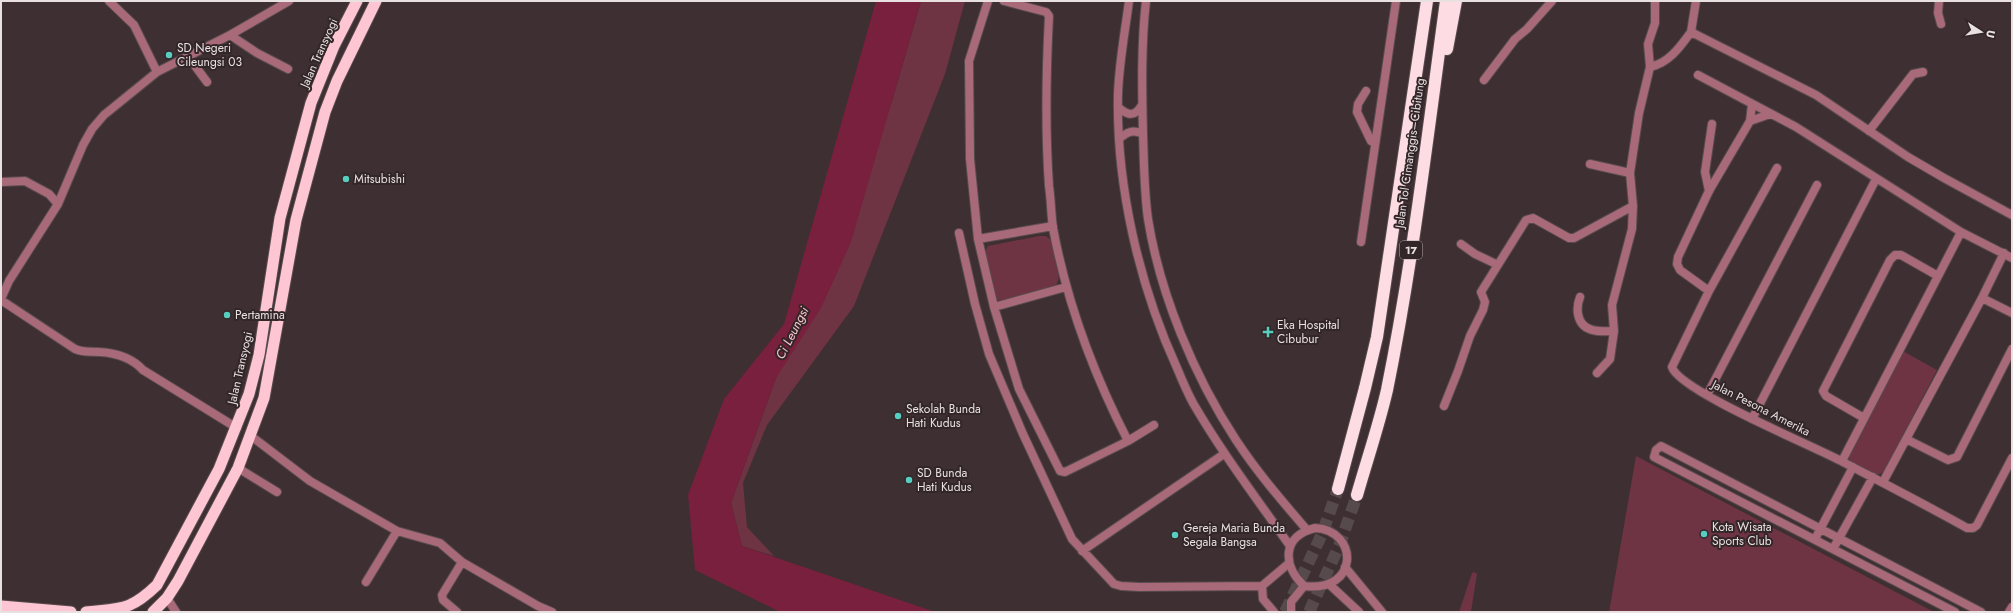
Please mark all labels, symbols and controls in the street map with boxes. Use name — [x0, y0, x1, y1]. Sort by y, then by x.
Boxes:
north arrow — [1961, 12, 2001, 52]
street label: Jalan Transyogi — [295, 15, 342, 92]
text: U — [1982, 29, 1999, 40]
place label: SD Negeri Cileungsi 03 — [177, 39, 242, 71]
marker: SD Negeri Cileungsi 03 — [164, 50, 174, 60]
street label: Jalan Tol Cimanggis–Cibitung — [1390, 77, 1429, 231]
place label: Mitsubishi — [354, 170, 405, 188]
marker: Mitsubishi — [341, 174, 351, 184]
road number: 17 — [1400, 241, 1422, 259]
water label: Ci Leungsi — [771, 303, 814, 363]
place label: Pertamina — [235, 306, 285, 324]
marker: Pertamina — [222, 310, 232, 320]
place label: Eka Hospital Cibubur — [1277, 316, 1340, 348]
marker: Eka Hospital Cibubur — [1262, 326, 1274, 338]
street label: Jalan Transyogi — [222, 330, 257, 408]
street label: Jalan Pesona Amerika — [1707, 374, 1814, 441]
place label: Sekolah Bunda Hati Kudus — [906, 400, 981, 432]
marker: Sekolah Bunda Hati Kudus — [893, 411, 903, 421]
place label: SD Bunda Hati Kudus — [917, 464, 972, 496]
marker: SD Bunda Hati Kudus — [904, 475, 914, 485]
place label: Kota Wisata Sports Club — [1712, 518, 1772, 550]
place label: Gereja Maria Bunda Segala Bangsa — [1183, 519, 1285, 551]
marker: Kota Wisata Sports Club — [1699, 529, 1709, 539]
marker: Gereja Maria Bunda Segala Bangsa — [1170, 530, 1180, 540]

